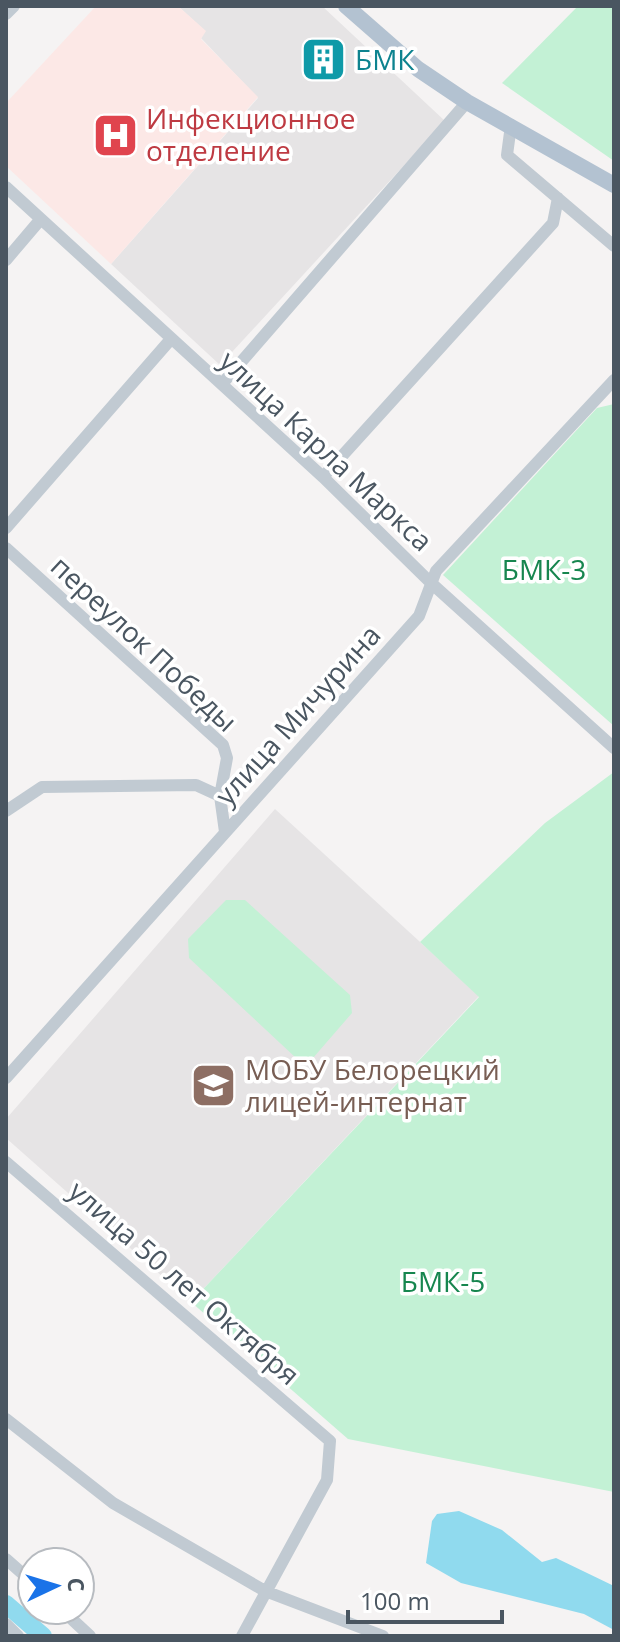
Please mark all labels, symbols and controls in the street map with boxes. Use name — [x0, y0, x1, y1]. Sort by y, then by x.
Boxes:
building icon: БМК — [300, 36, 348, 84]
place label: БМК — [355, 40, 415, 78]
place label: Инфекционное отделение — [146, 99, 355, 169]
hospital icon: Инфекционное отделение — [91, 111, 139, 159]
street label: улица Карла Маркса — [212, 342, 441, 559]
street label: переулок Победы — [43, 547, 246, 740]
park label: БМК-3 — [502, 550, 586, 588]
street label: улица Мичурина — [206, 616, 388, 813]
place label: МОБУ Белорецкий лицей-интернат — [245, 1050, 500, 1120]
school or university icon: МОБУ Белорецкий лицей-интернат — [190, 1062, 238, 1110]
street label: улица 50 лет Октября — [61, 1171, 308, 1393]
park label: БМК-5 — [401, 1262, 485, 1300]
north arrow — [16, 1546, 96, 1626]
scale bar — [348, 1574, 502, 1624]
text: С — [61, 1576, 92, 1593]
text: 100 m — [360, 1584, 430, 1617]

